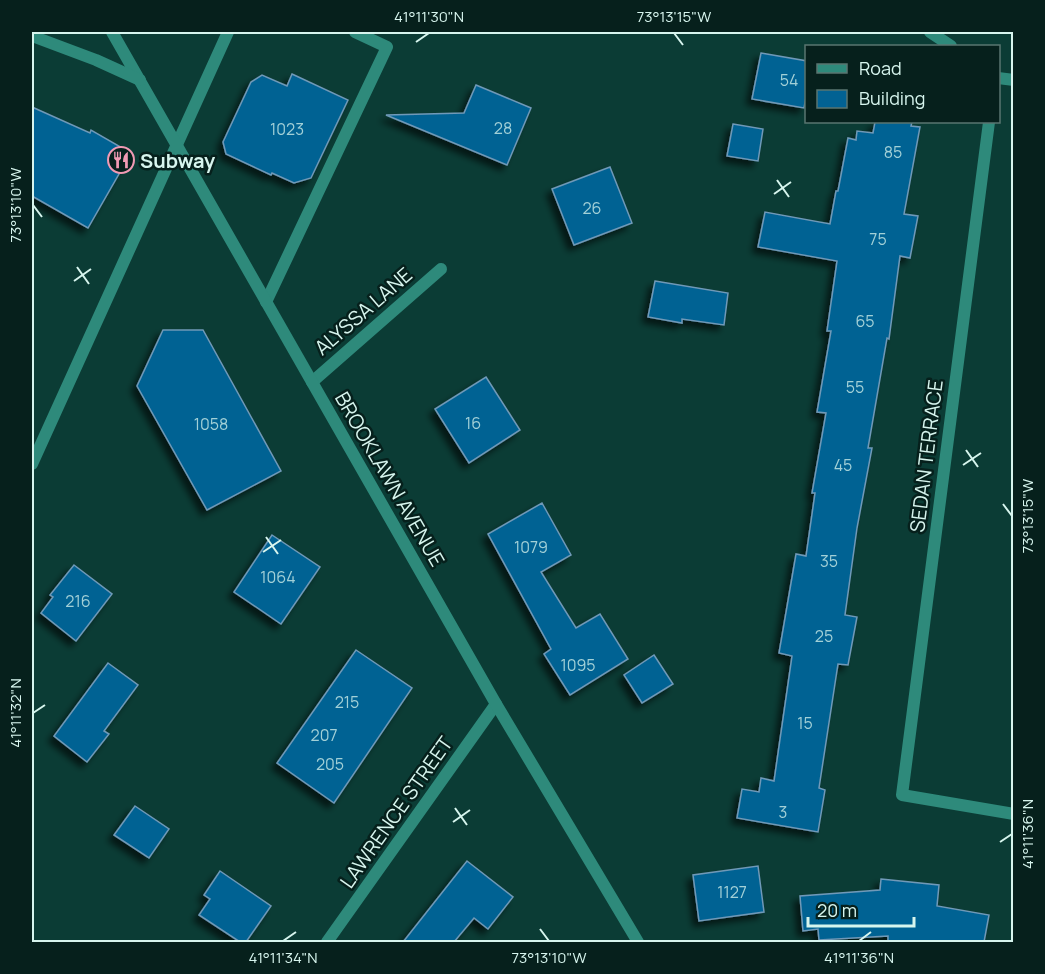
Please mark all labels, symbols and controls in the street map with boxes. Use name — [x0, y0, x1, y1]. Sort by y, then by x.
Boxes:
text: 41°11'30"N — [394, 6, 464, 27]
text: 73°13'15"W — [637, 6, 711, 27]
legend — [805, 45, 1000, 123]
text: Road — [859, 56, 902, 80]
house number: 54 — [780, 69, 798, 91]
text: Building — [859, 86, 925, 110]
house number: 28 — [494, 117, 512, 139]
house number: 1023 — [270, 118, 304, 140]
house number: 85 — [884, 141, 902, 163]
restaurant icon: Subway — [106, 145, 136, 175]
place label: Subway — [140, 147, 216, 174]
text: 73°13'10"W — [5, 168, 26, 242]
house number: 26 — [582, 197, 602, 219]
house number: 75 — [869, 228, 887, 250]
street label: ALYSSA LANE — [308, 261, 418, 361]
house number: 65 — [855, 310, 875, 332]
house number: 55 — [846, 376, 864, 398]
street label: SEDAN TERRACE — [903, 378, 949, 534]
street label: BROOKLAWN AVENUE — [329, 387, 451, 571]
house number: 16 — [465, 412, 481, 434]
house number: 1058 — [194, 413, 228, 435]
house number: 45 — [834, 454, 852, 476]
text: 73°13'15"W — [1017, 479, 1038, 553]
house number: 1079 — [514, 536, 548, 558]
house number: 35 — [820, 550, 838, 572]
house number: 1064 — [260, 566, 296, 588]
house number: 216 — [65, 590, 91, 612]
house number: 25 — [815, 625, 833, 647]
house number: 1095 — [560, 654, 596, 676]
text: 41°11'32"N — [5, 678, 26, 748]
house number: 215 — [335, 691, 359, 713]
house number: 15 — [797, 712, 813, 734]
house number: 207 — [311, 724, 337, 746]
street label: LAWRENCE STREET — [334, 731, 458, 893]
house number: 205 — [316, 753, 344, 775]
text: 41°11'36"N — [1017, 799, 1038, 869]
house number: 3 — [779, 801, 787, 823]
house number: 1127 — [717, 881, 747, 903]
scale bar — [808, 890, 914, 928]
text: 20 m — [817, 898, 857, 922]
text: 41°11'34"N — [248, 947, 318, 968]
text: 73°13'10"W — [512, 947, 586, 968]
text: 41°11'36"N — [824, 947, 894, 968]

